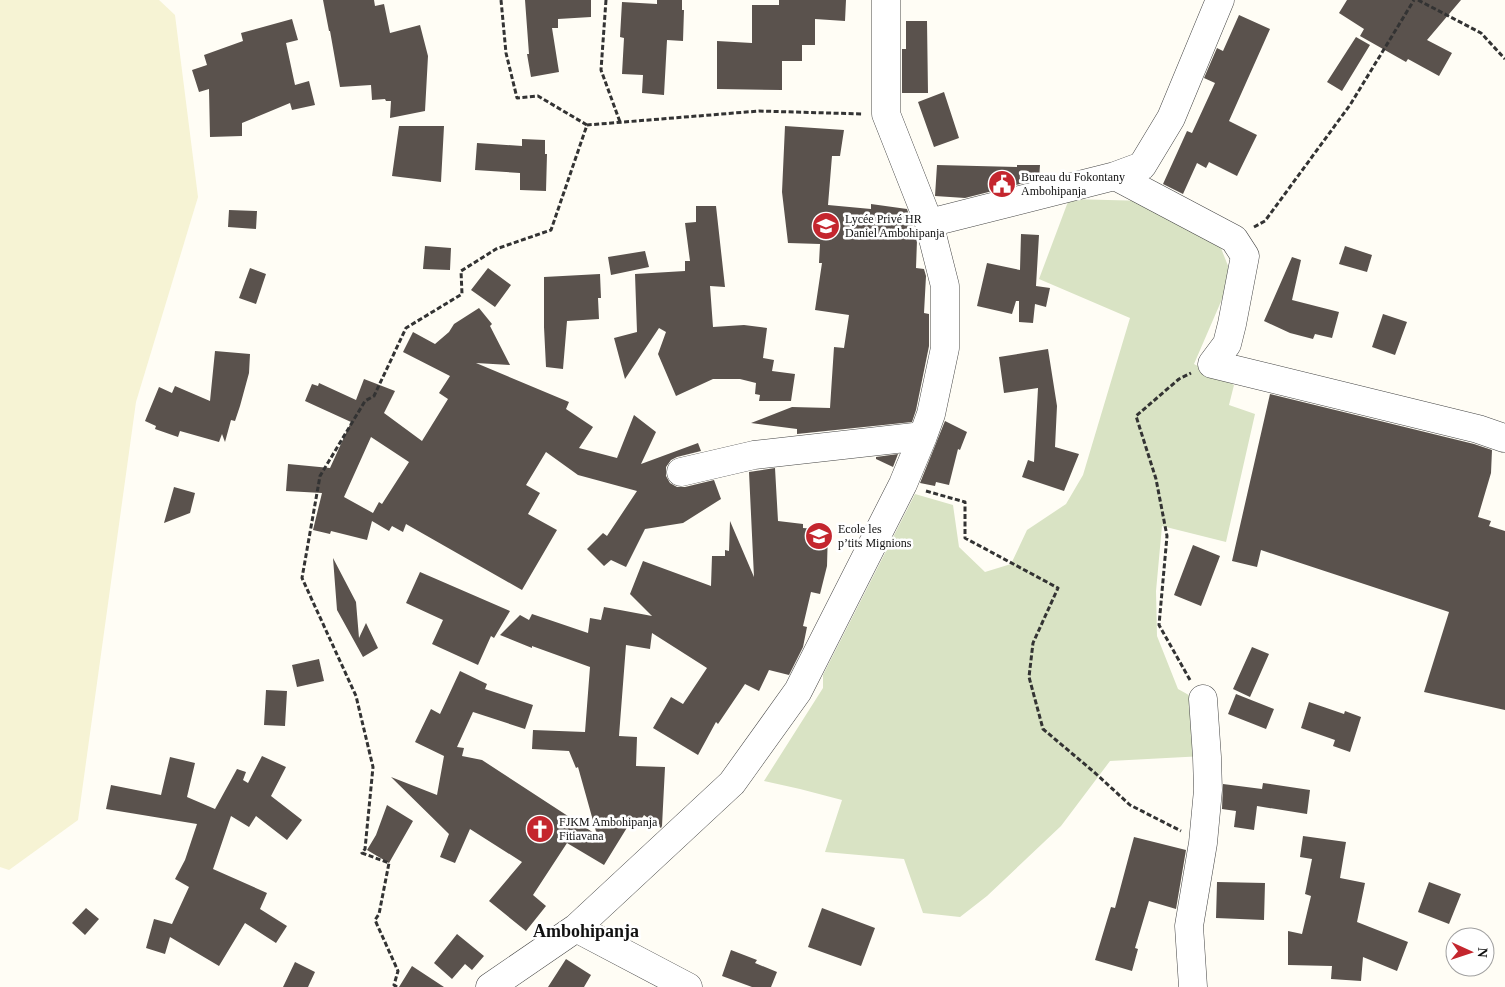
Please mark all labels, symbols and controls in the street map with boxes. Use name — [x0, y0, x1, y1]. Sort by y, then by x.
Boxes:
public building icon: Bureau du Fokontany Ambohipanja — [987, 169, 1017, 199]
place label: Bureau du Fokontany Ambohipanja — [1021, 170, 1125, 198]
school or university icon: Lycée Privé HR Daniel Ambohipanja — [811, 211, 841, 241]
place label: Lycée Privé HR Daniel Ambohipanja — [845, 212, 945, 240]
school or university icon: Ecole les p’tits Mignions — [804, 521, 834, 551]
place label: Ecole les p’tits Mignions — [838, 522, 912, 550]
church icon: FJKM Ambohipanja Fitiavana — [525, 814, 555, 844]
place label: FJKM Ambohipanja Fitiavana — [559, 815, 658, 843]
district label: Ambohipanja — [533, 921, 639, 941]
north arrow — [1445, 927, 1495, 977]
text: N — [1475, 947, 1490, 958]

